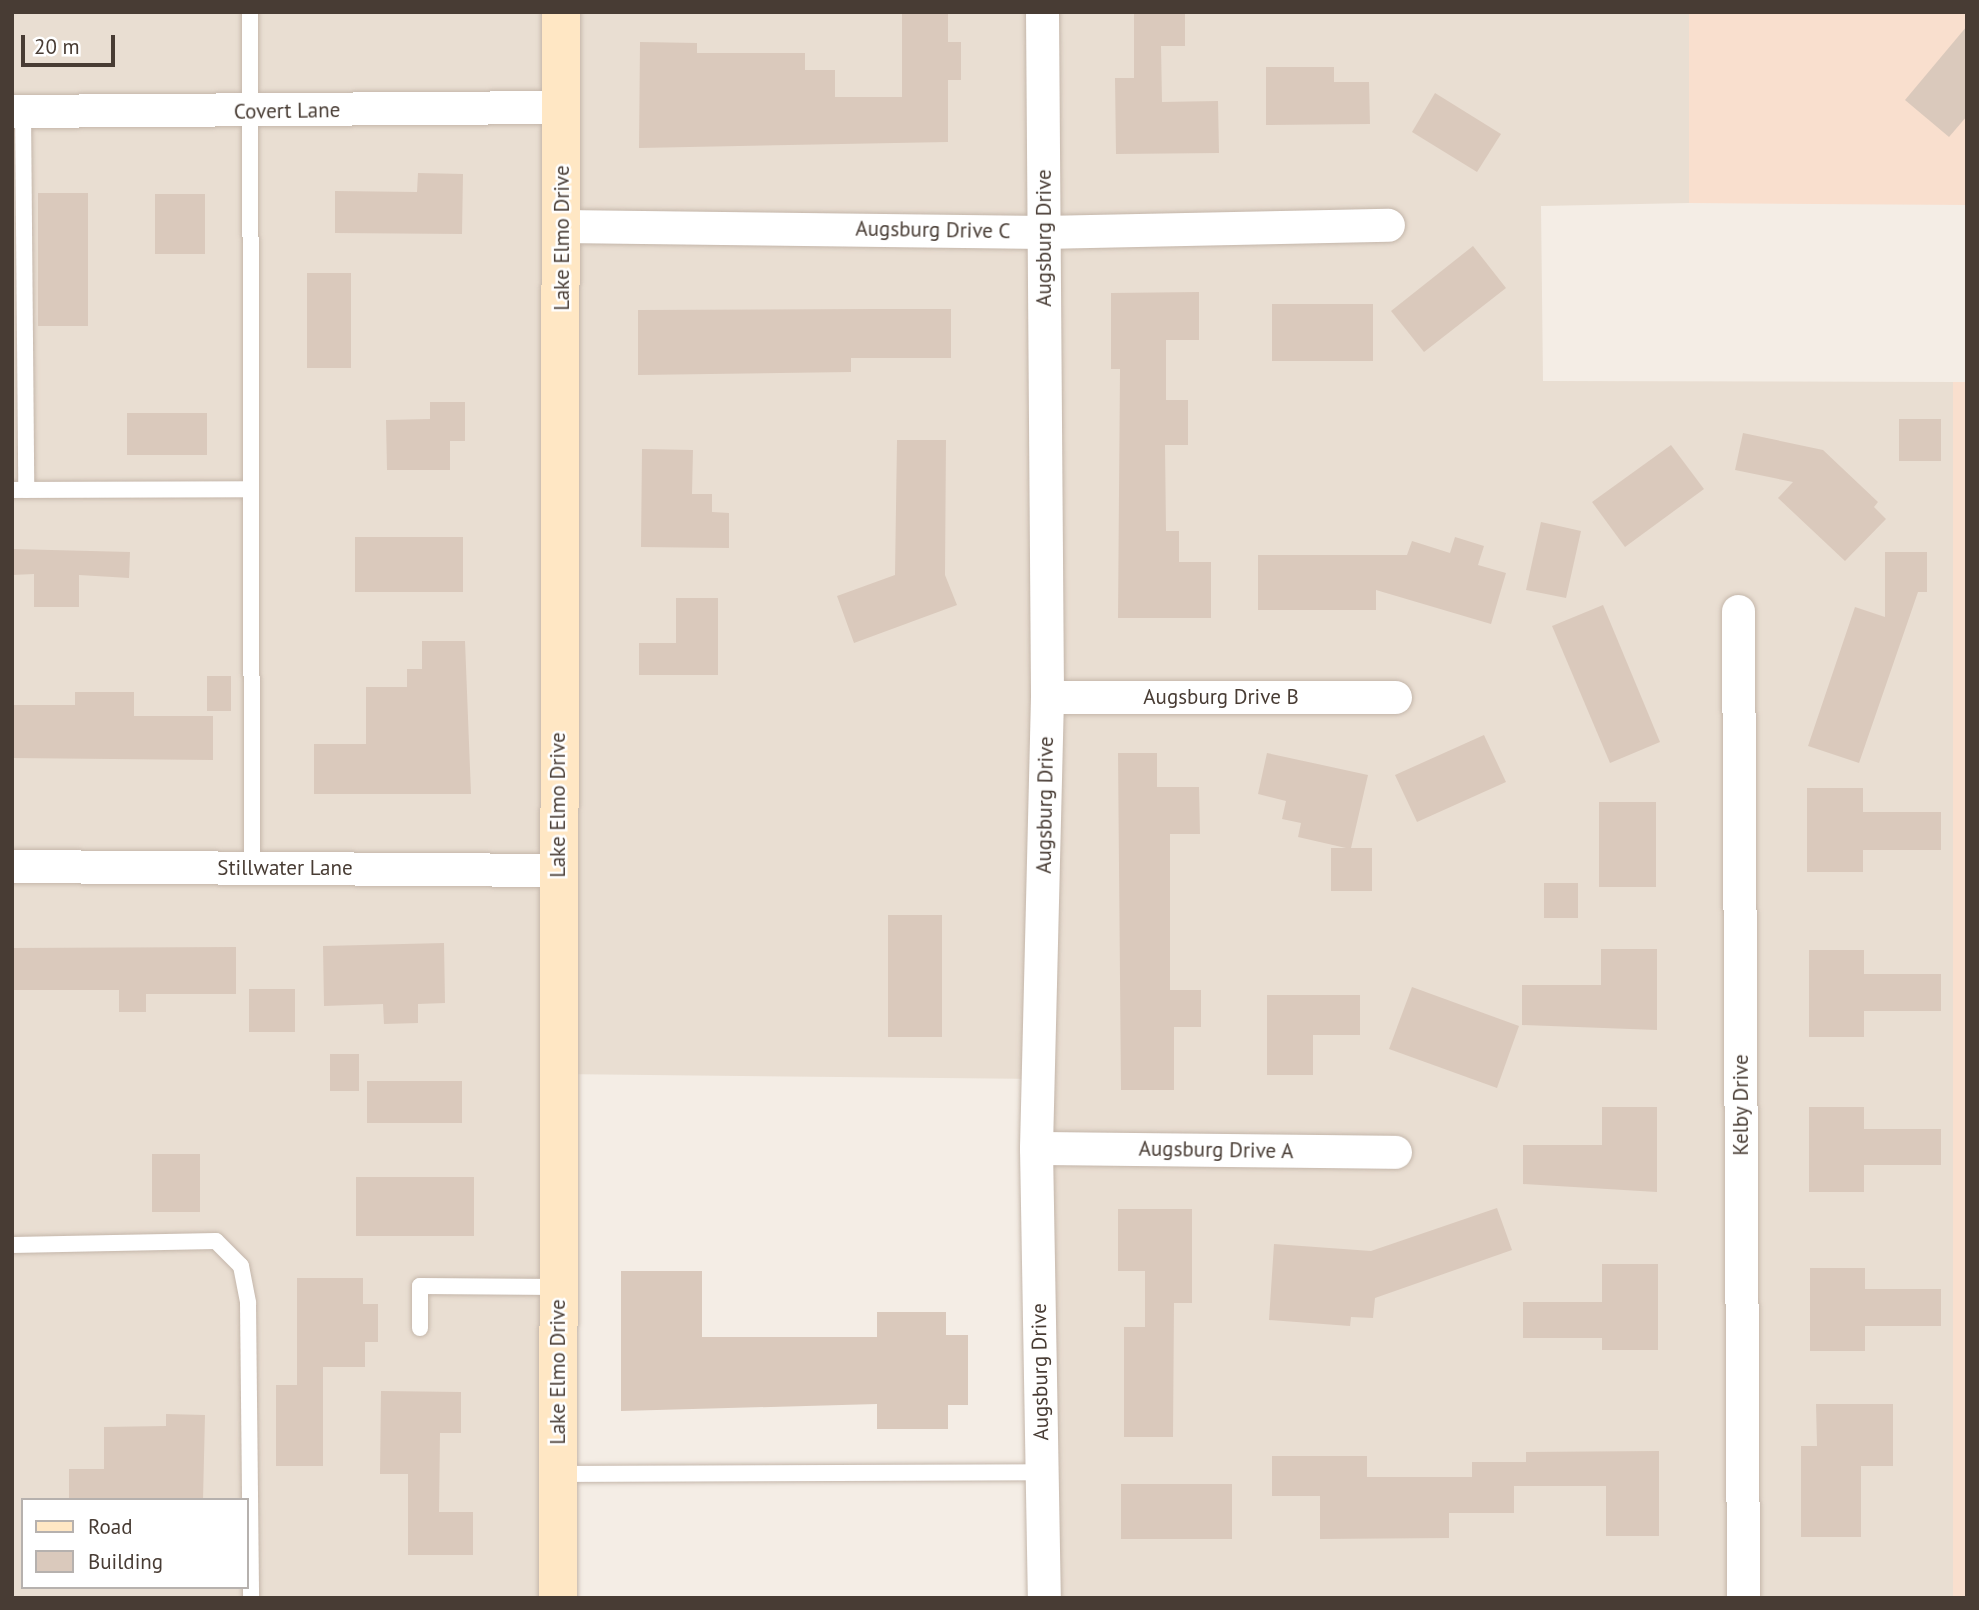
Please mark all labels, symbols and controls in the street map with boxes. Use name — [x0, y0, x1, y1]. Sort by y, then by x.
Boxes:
scale bar — [24, 21, 119, 65]
text: 20 m — [34, 33, 80, 60]
street label: Covert Lane — [234, 97, 340, 125]
street label: Lake Elmo Drive — [549, 165, 575, 311]
street label: Augsburg Drive — [1031, 169, 1057, 307]
street label: Augsburg Drive C — [855, 216, 1011, 244]
street label: Augsburg Drive B — [1143, 684, 1299, 710]
street label: Lake Elmo Drive — [545, 732, 571, 878]
street label: Augsburg Drive — [1031, 736, 1059, 874]
street label: Stillwater Lane — [217, 855, 353, 881]
street label: Kelby Drive — [1728, 1054, 1754, 1156]
street label: Augsburg Drive A — [1138, 1136, 1294, 1164]
street label: Lake Elmo Drive — [545, 1299, 571, 1445]
street label: Augsburg Drive — [1026, 1303, 1054, 1441]
legend — [21, 1498, 248, 1589]
text: Road — [88, 1513, 132, 1540]
text: Building — [88, 1548, 163, 1575]

